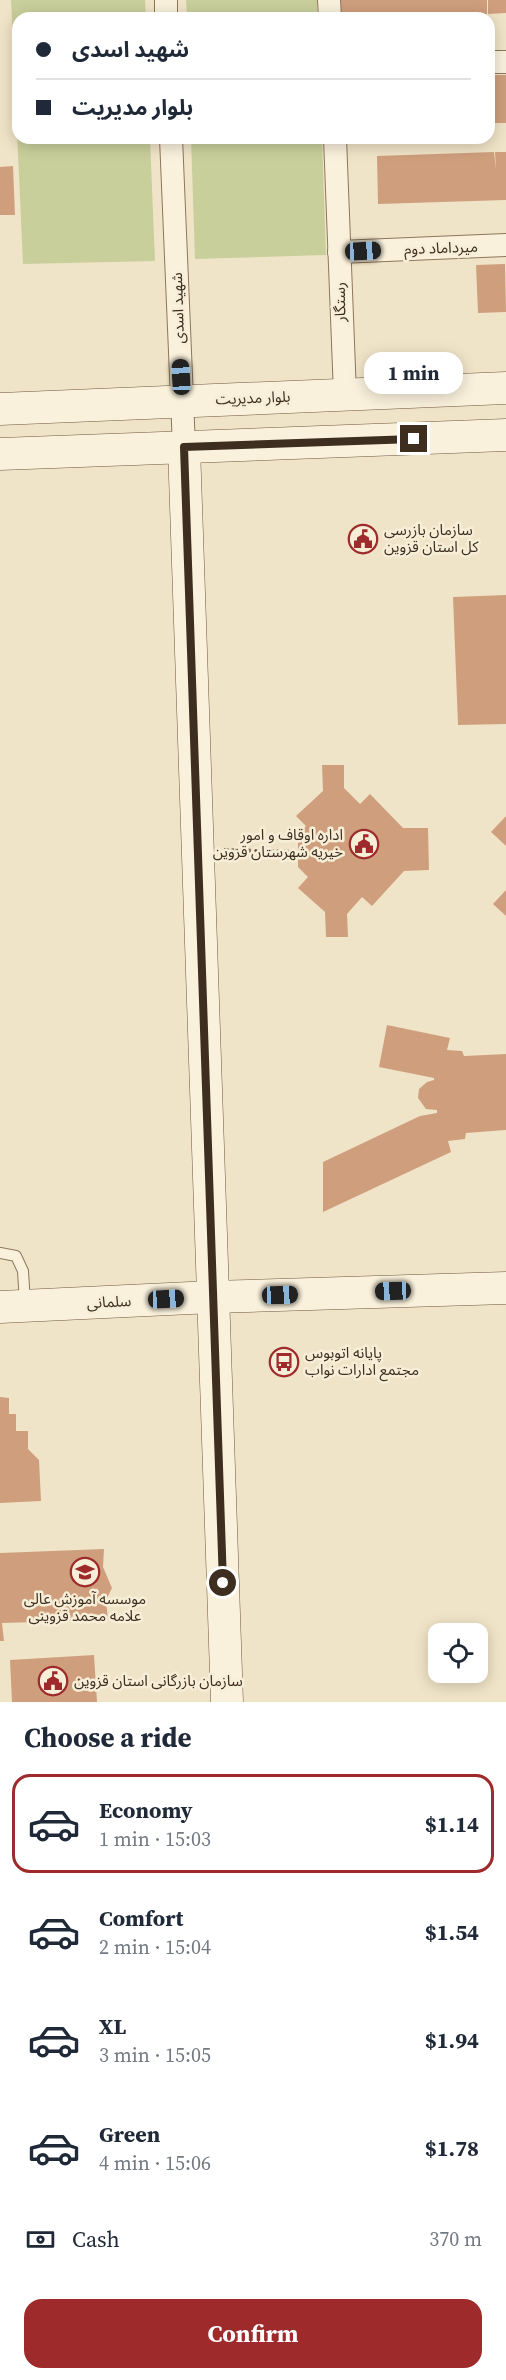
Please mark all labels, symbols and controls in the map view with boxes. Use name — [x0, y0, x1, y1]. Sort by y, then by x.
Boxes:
text: شهید اسدی — [72, 34, 189, 64]
text: بلوار مدیریت — [72, 92, 193, 122]
street label: میرداماد دوم — [404, 236, 478, 260]
car — [345, 241, 381, 261]
street label: شهید اسدی — [166, 272, 189, 344]
street label: رستگار — [329, 282, 350, 323]
callout: 1 min — [364, 352, 464, 394]
car — [171, 359, 191, 395]
text: 1 min — [388, 359, 439, 387]
street label: بلوار مدیریت — [215, 386, 291, 409]
route end — [400, 425, 427, 452]
place label: سازمان بازرسی کل استان قزوین — [384, 519, 479, 557]
public building icon: سازمان بازرسی کل استان قزوین — [347, 523, 379, 555]
place label: اداره اوقاف و امور خیریه شهرستان قزوین — [213, 824, 343, 862]
public building icon: اداره اوقاف و امور خیریه شهرستان قزوین — [348, 828, 380, 860]
car — [375, 1281, 411, 1301]
car — [262, 1285, 298, 1305]
car — [148, 1289, 184, 1309]
street label: سلمانی — [86, 1290, 132, 1313]
place label: پایانه اتوبوس مجتمع ادارات نواب — [305, 1342, 419, 1382]
bus stop icon: پایانه اتوبوس مجتمع ادارات نواب — [268, 1346, 300, 1378]
school or university icon: موسسه آموزش عالی علامه محمد قزوینی — [69, 1556, 101, 1588]
route start — [209, 1569, 236, 1596]
place label: موسسه آموزش عالی علامه محمد قزوینی — [24, 1588, 146, 1626]
map controls — [428, 1623, 488, 1683]
button: locate — [428, 1623, 488, 1683]
public building icon: سازمان بازرگانی استان قزوین — [37, 1665, 69, 1697]
place label: سازمان بازرگانی استان قزوین — [74, 1670, 243, 1691]
text: Choose a ride — [24, 1719, 192, 1756]
text: Economy — [99, 1795, 193, 1825]
icon: car — [27, 1797, 81, 1851]
text: $1.14 — [425, 1809, 479, 1839]
text: 1 min · 15:03 — [99, 1825, 211, 1853]
text: Comfort — [99, 1903, 183, 1933]
icon: car — [27, 1905, 81, 1959]
text: $1.54 — [425, 1917, 479, 1947]
text: 2 min · 15:04 — [99, 1933, 211, 1961]
text: XL — [99, 2011, 126, 2041]
icon: car — [27, 2013, 81, 2067]
text: $1.94 — [425, 2025, 479, 2055]
text: 3 min · 15:05 — [99, 2041, 211, 2069]
text: Green — [99, 2119, 160, 2149]
icon: car — [27, 2121, 81, 2175]
text: $1.78 — [425, 2133, 479, 2163]
text: 4 min · 15:06 — [99, 2149, 211, 2177]
icon: cash — [24, 2223, 57, 2256]
text: Cash — [72, 2224, 120, 2254]
text: 370 m — [429, 2225, 482, 2253]
button: Confirm — [24, 2299, 482, 2368]

